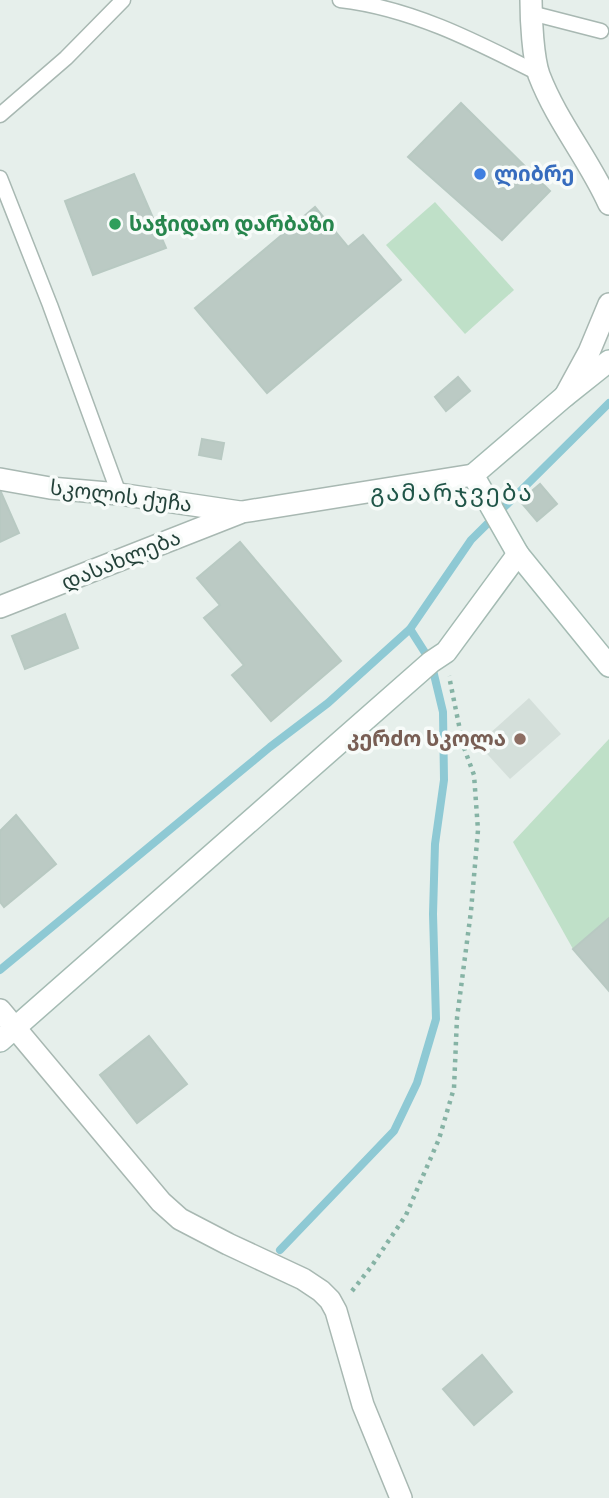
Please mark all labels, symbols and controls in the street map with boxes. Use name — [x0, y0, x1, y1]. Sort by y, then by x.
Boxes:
place label: ლიბრე — [494, 161, 574, 187]
marker: ლიბრე — [472, 166, 488, 182]
place label: საჭიდაო დარბაზი — [129, 211, 335, 237]
marker: საჭიდაო დარბაზი — [107, 216, 123, 232]
street label: სკოლის ქუჩა — [49, 474, 193, 518]
district label: გამარჯვება — [370, 478, 534, 508]
street label: დასახლება — [58, 524, 184, 596]
place label: კერძო სკოლა — [347, 726, 506, 752]
marker: კერძო სკოლა — [512, 731, 528, 747]

